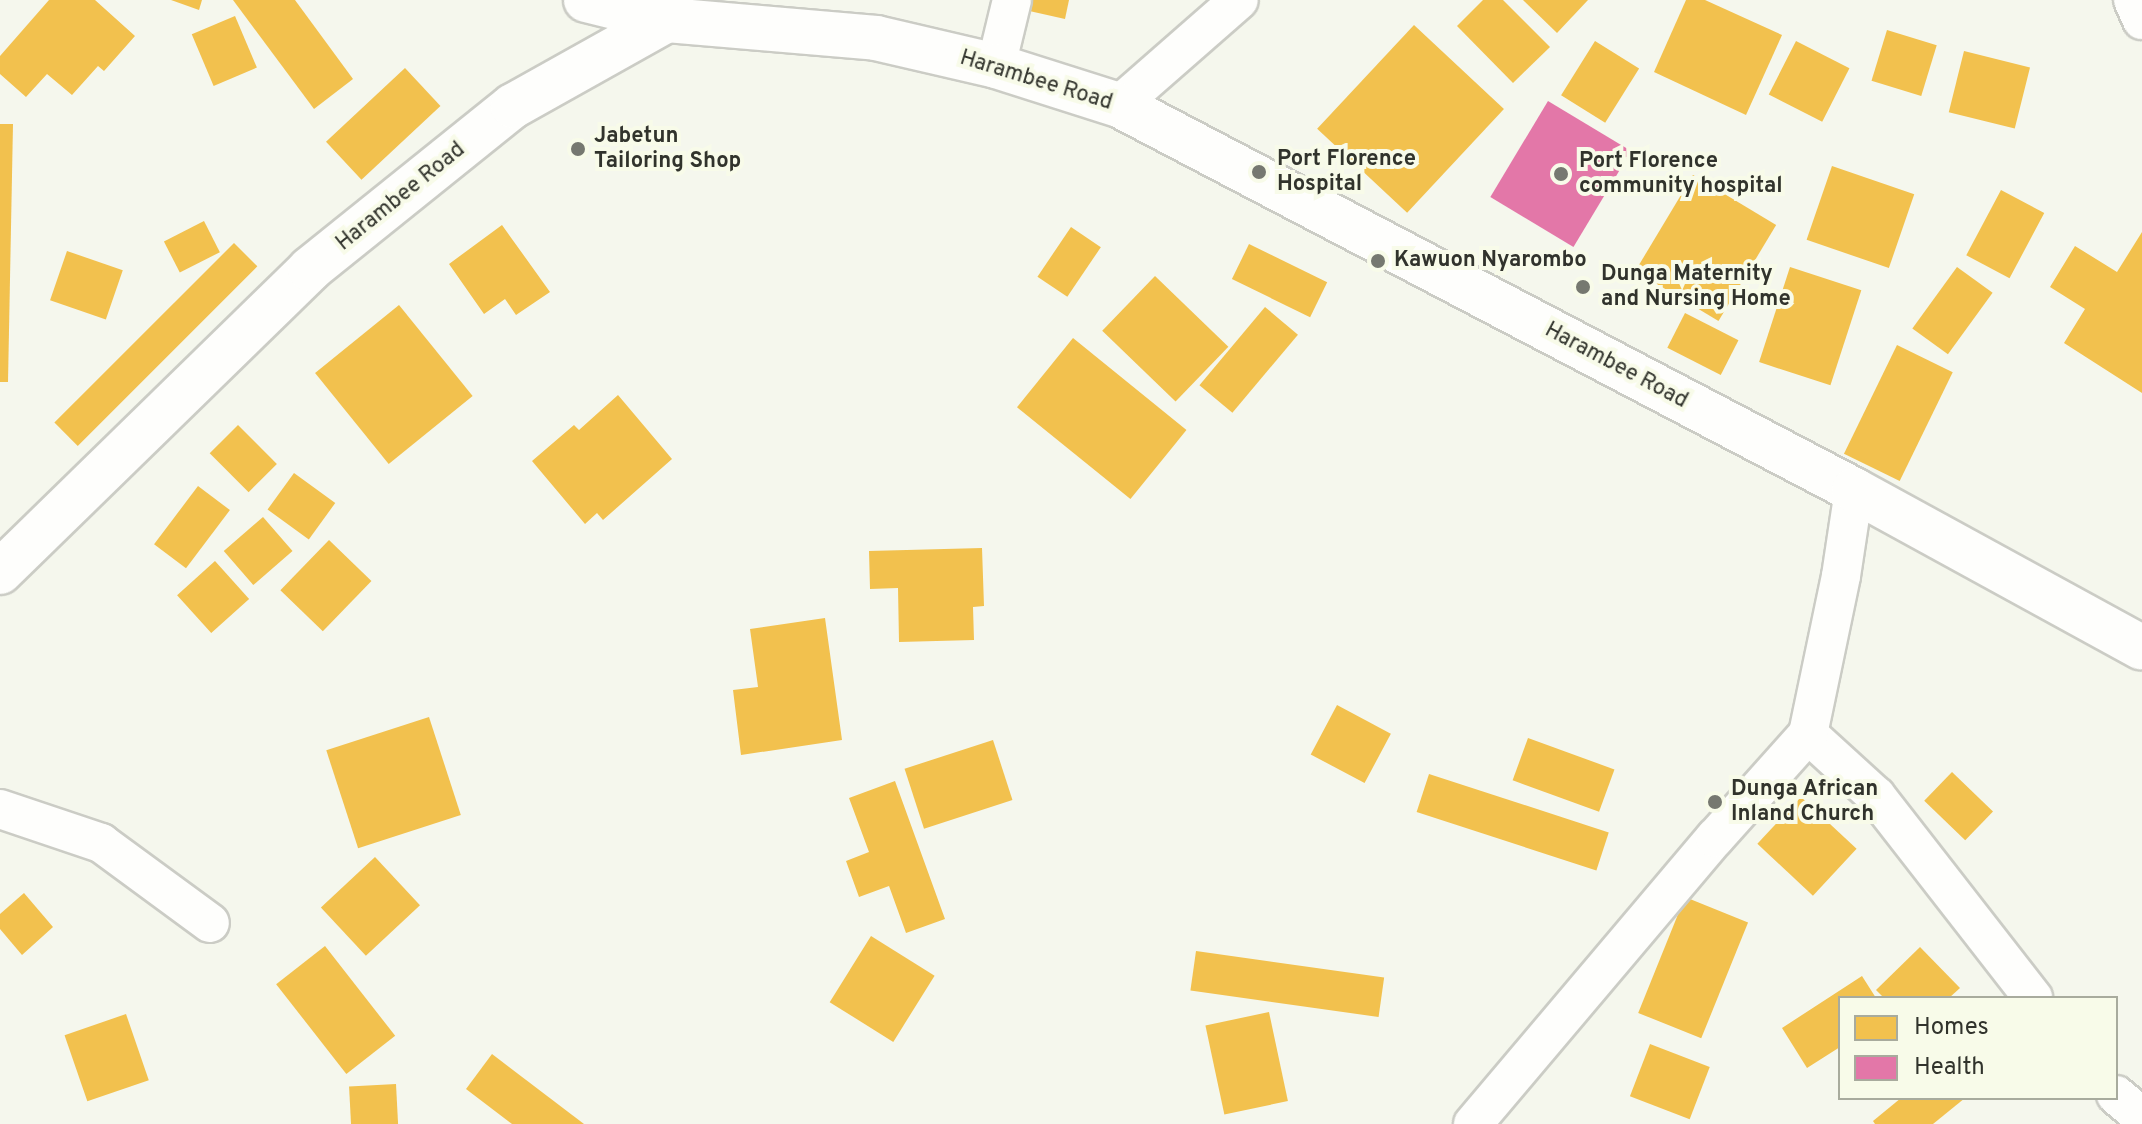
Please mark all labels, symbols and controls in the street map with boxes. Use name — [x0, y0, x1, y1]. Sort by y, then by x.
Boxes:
street label: Harambee Road — [957, 45, 1115, 117]
place label: Jabetun Tailoring Shop — [594, 123, 741, 174]
street label: Harambee Road — [331, 137, 471, 257]
marker: Jabetun Tailoring Shop — [569, 140, 587, 158]
place label: Port Florence Hospital — [1277, 146, 1416, 198]
place label: Port Florence community hospital — [1579, 148, 1783, 200]
marker: Port Florence Hospital — [1248, 161, 1270, 183]
marker: Port Florence community hospital — [1550, 163, 1572, 185]
place label: Kawuon Nyarombo — [1394, 248, 1587, 274]
marker: Kawuon Nyarombo — [1369, 252, 1387, 270]
place label: Dunga Maternity and Nursing Home — [1601, 261, 1791, 312]
marker: Dunga Maternity and Nursing Home — [1572, 276, 1594, 298]
street label: Harambee Road — [1540, 317, 1692, 415]
place label: Dunga African Inland Church — [1731, 776, 1879, 828]
marker: Dunga African Inland Church — [1706, 793, 1724, 811]
legend — [1838, 996, 2118, 1100]
text: Homes — [1914, 1013, 1989, 1043]
text: Health — [1914, 1053, 1985, 1083]

